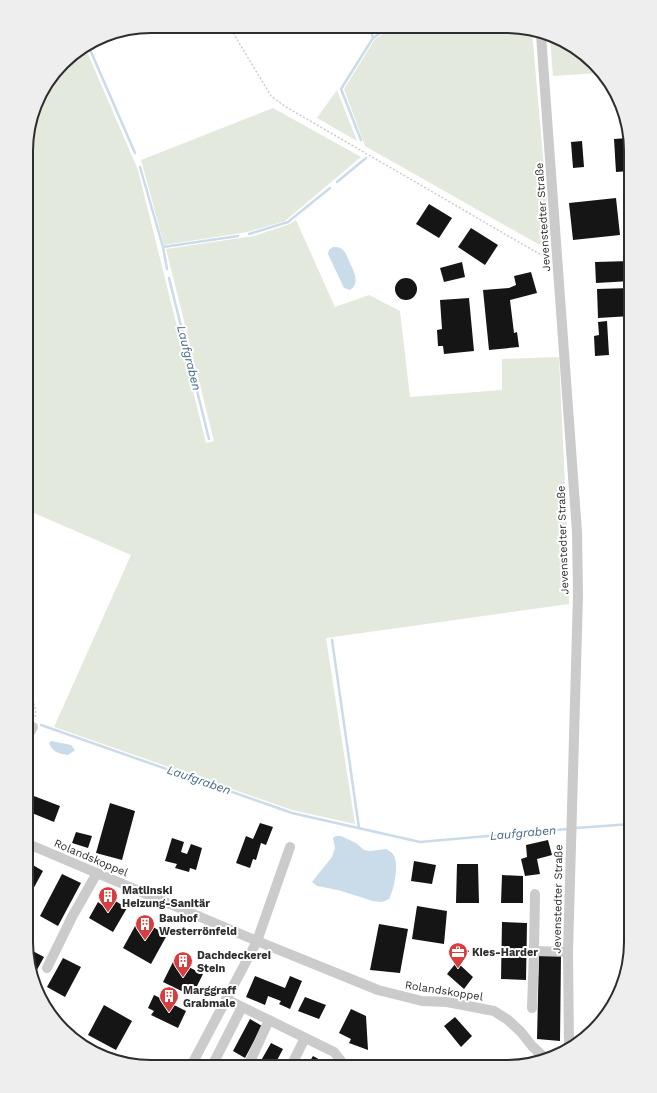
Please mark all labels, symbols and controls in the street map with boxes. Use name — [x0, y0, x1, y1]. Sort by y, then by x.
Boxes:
street label: Jevenstedter Straße — [533, 162, 553, 272]
water label: Laufgraben — [174, 324, 204, 392]
street label: Jevenstedter Straße — [555, 485, 571, 595]
water label: Laufgraben — [165, 763, 233, 797]
water label: Laufgraben — [489, 823, 557, 843]
street label: Rolandskoppel — [52, 837, 130, 880]
street label: Jevenstedter Straße — [551, 844, 565, 954]
place label: Matlinski Heizung-Sanitär — [122, 884, 210, 910]
building icon: Matlinski Heizung-Sanitär — [97, 885, 119, 913]
place label: Bauhof Westerrönfeld — [159, 912, 237, 938]
building icon: Bauhof Westerrönfeld — [134, 913, 156, 941]
office icon: Kies-Harder — [447, 941, 469, 969]
place label: Kies-Harder — [472, 946, 538, 959]
place label: Dachdeckerei Stein — [197, 949, 271, 975]
building icon: Dachdeckerei Stein — [172, 950, 194, 978]
street label: Rolandskoppel — [404, 978, 485, 1004]
place label: Marggraff Grabmale — [183, 984, 236, 1010]
building icon: Marggraff Grabmale — [158, 985, 180, 1013]

